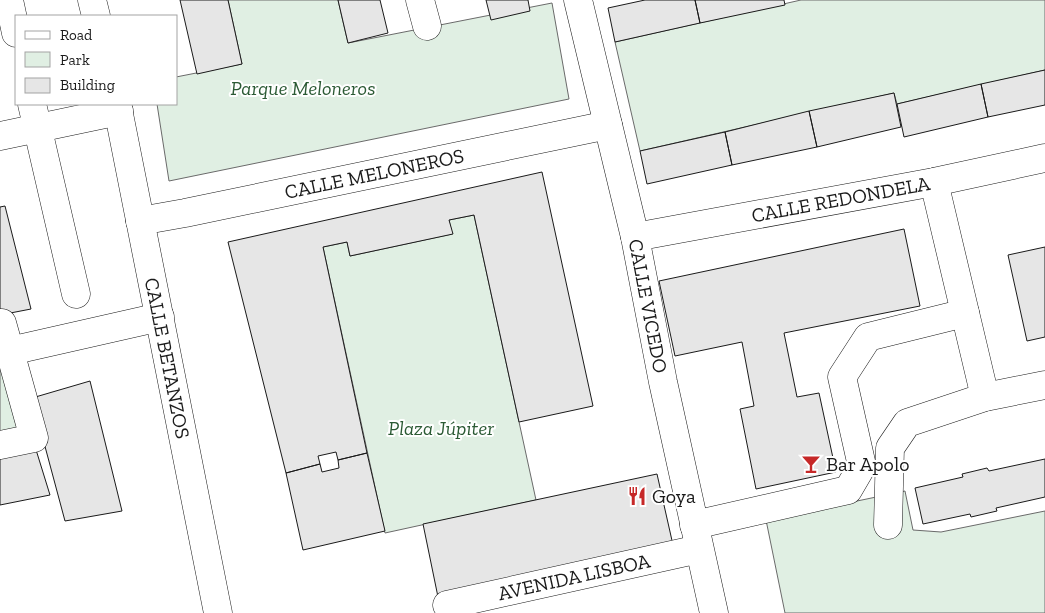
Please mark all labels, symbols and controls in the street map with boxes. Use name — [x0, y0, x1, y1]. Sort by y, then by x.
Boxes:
legend — [15, 15, 178, 105]
text: Road — [60, 26, 93, 44]
text: Park — [60, 51, 90, 69]
text: Building — [60, 76, 115, 94]
park label: Parque Meloneros — [230, 76, 376, 100]
street label: CALLE MELONEROS — [282, 143, 466, 204]
street label: CALLE REDONDELA — [749, 171, 933, 227]
street label: CALLE VICEDO — [624, 237, 673, 375]
street label: CALLE BETANZOS — [140, 275, 195, 441]
park label: Plaza Júpiter — [388, 416, 494, 440]
place label: Bar Apolo — [826, 452, 909, 476]
bar icon: Bar Apolo — [800, 453, 822, 475]
place label: Goya — [652, 484, 696, 508]
restaurant icon: Goya — [626, 485, 648, 507]
street label: AVENIDA LISBOA — [496, 548, 653, 605]

